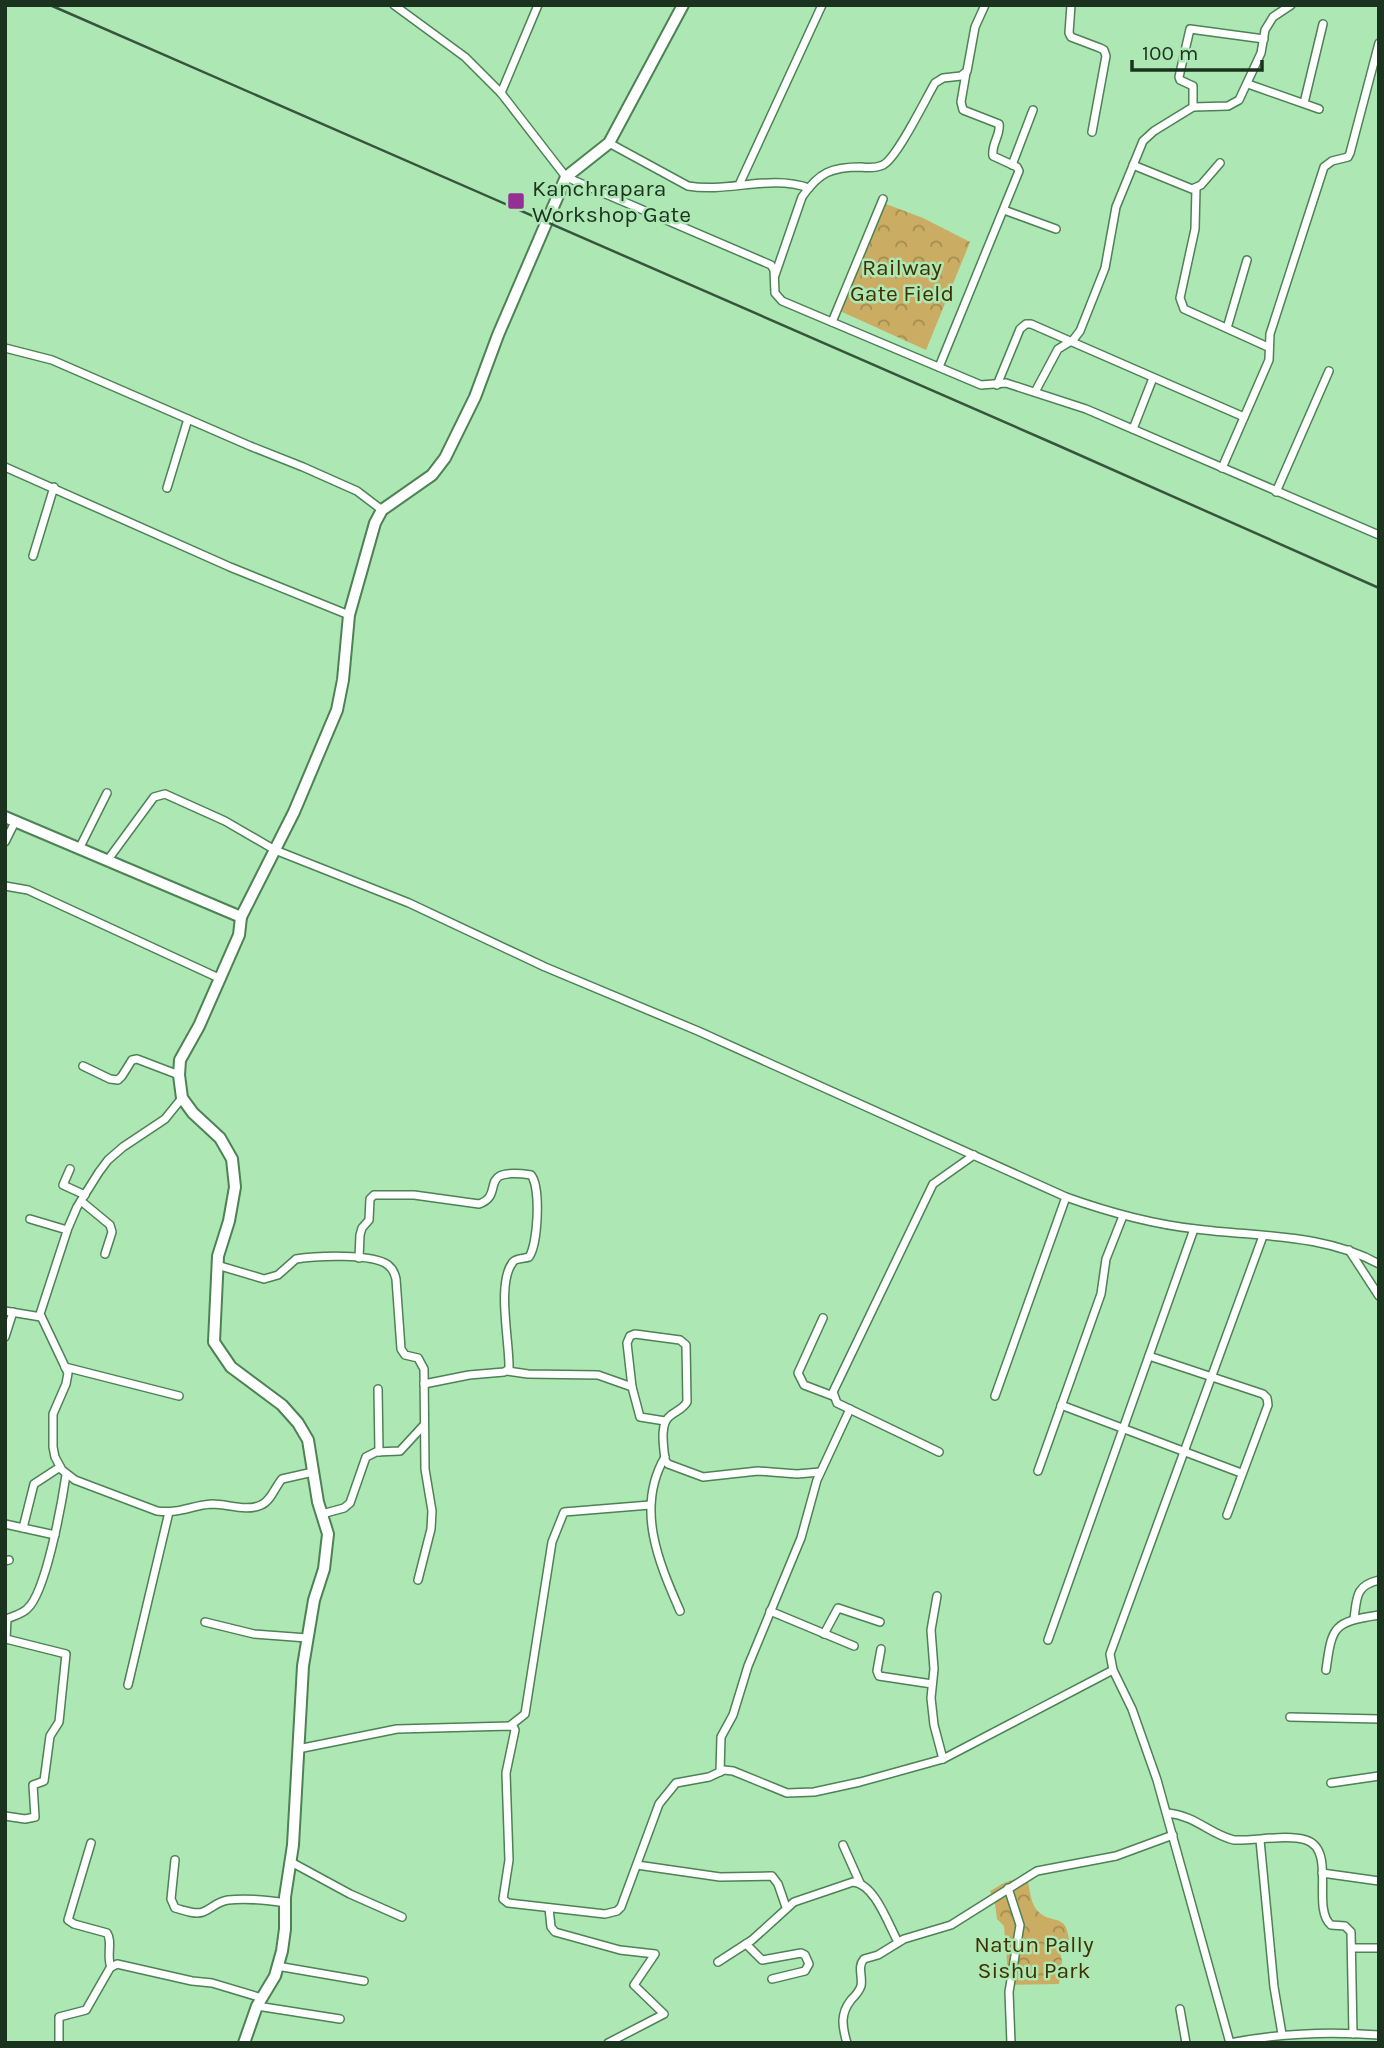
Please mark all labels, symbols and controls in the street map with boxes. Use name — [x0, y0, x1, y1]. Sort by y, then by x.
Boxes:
scale bar — [1132, 28, 1262, 72]
text: 100 m — [1142, 41, 1199, 65]
place label: Kanchrapara Workshop Gate — [532, 175, 691, 228]
marker: Kanchrapara Workshop Gate — [506, 191, 526, 211]
park label: Railway Gate Field — [850, 254, 954, 307]
park label: Natun Pally Sishu Park — [974, 1931, 1094, 1984]

